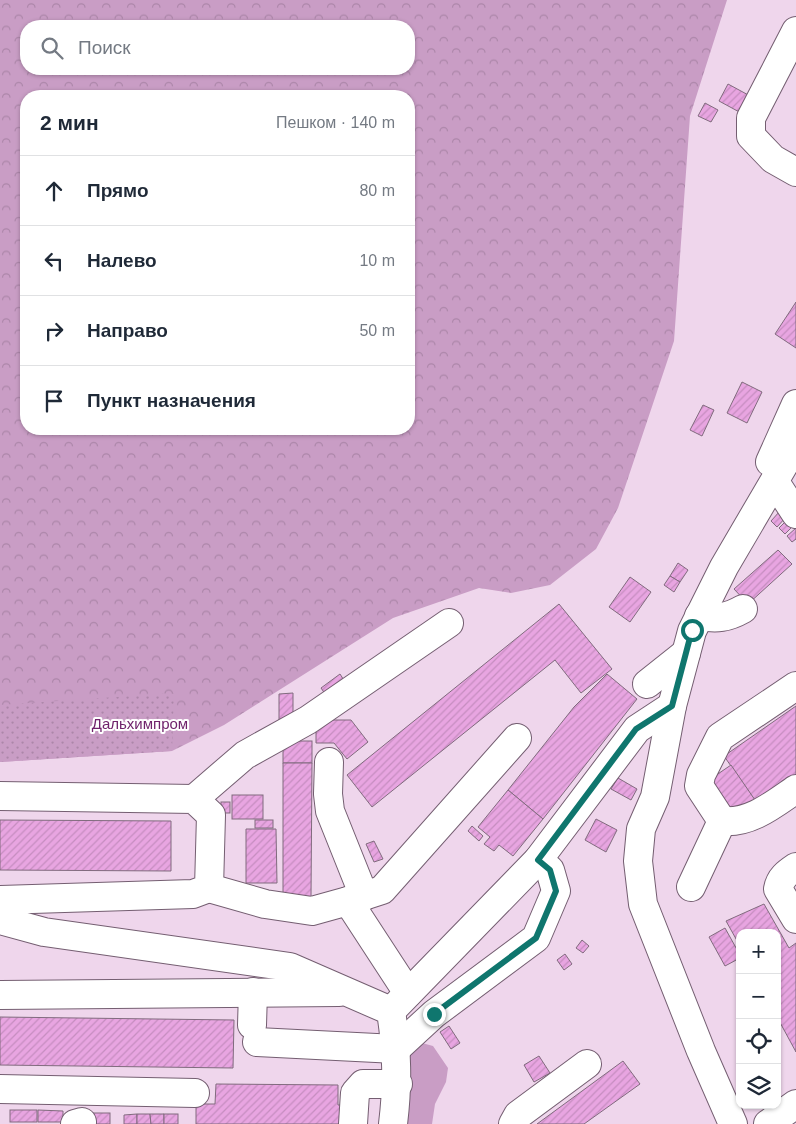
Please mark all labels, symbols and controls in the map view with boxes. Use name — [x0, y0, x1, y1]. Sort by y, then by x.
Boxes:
search box — [20, 20, 415, 75]
icon: search — [38, 34, 66, 62]
text: Поиск — [78, 37, 131, 58]
text: 2 мин — [40, 111, 99, 134]
text: Пешком · 140 m — [276, 114, 395, 131]
icon: ahead — [40, 177, 68, 205]
text: Прямо — [87, 180, 149, 201]
text: 80 m — [359, 182, 395, 199]
icon: left — [40, 247, 68, 275]
text: Налево — [87, 250, 157, 271]
text: 10 m — [359, 252, 395, 269]
icon: right — [40, 317, 68, 345]
text: Направо — [87, 320, 168, 341]
text: 50 m — [359, 322, 395, 339]
icon: arrive — [40, 387, 68, 415]
text: Пункт назначения — [87, 390, 256, 411]
route start — [681, 619, 704, 642]
park label: Дальхимпром — [92, 715, 188, 732]
map controls — [736, 929, 781, 1109]
button: + — [736, 929, 781, 974]
button: − — [736, 974, 781, 1019]
route end — [423, 1003, 446, 1026]
button: locate — [736, 1019, 781, 1064]
button: layers — [736, 1064, 781, 1109]

